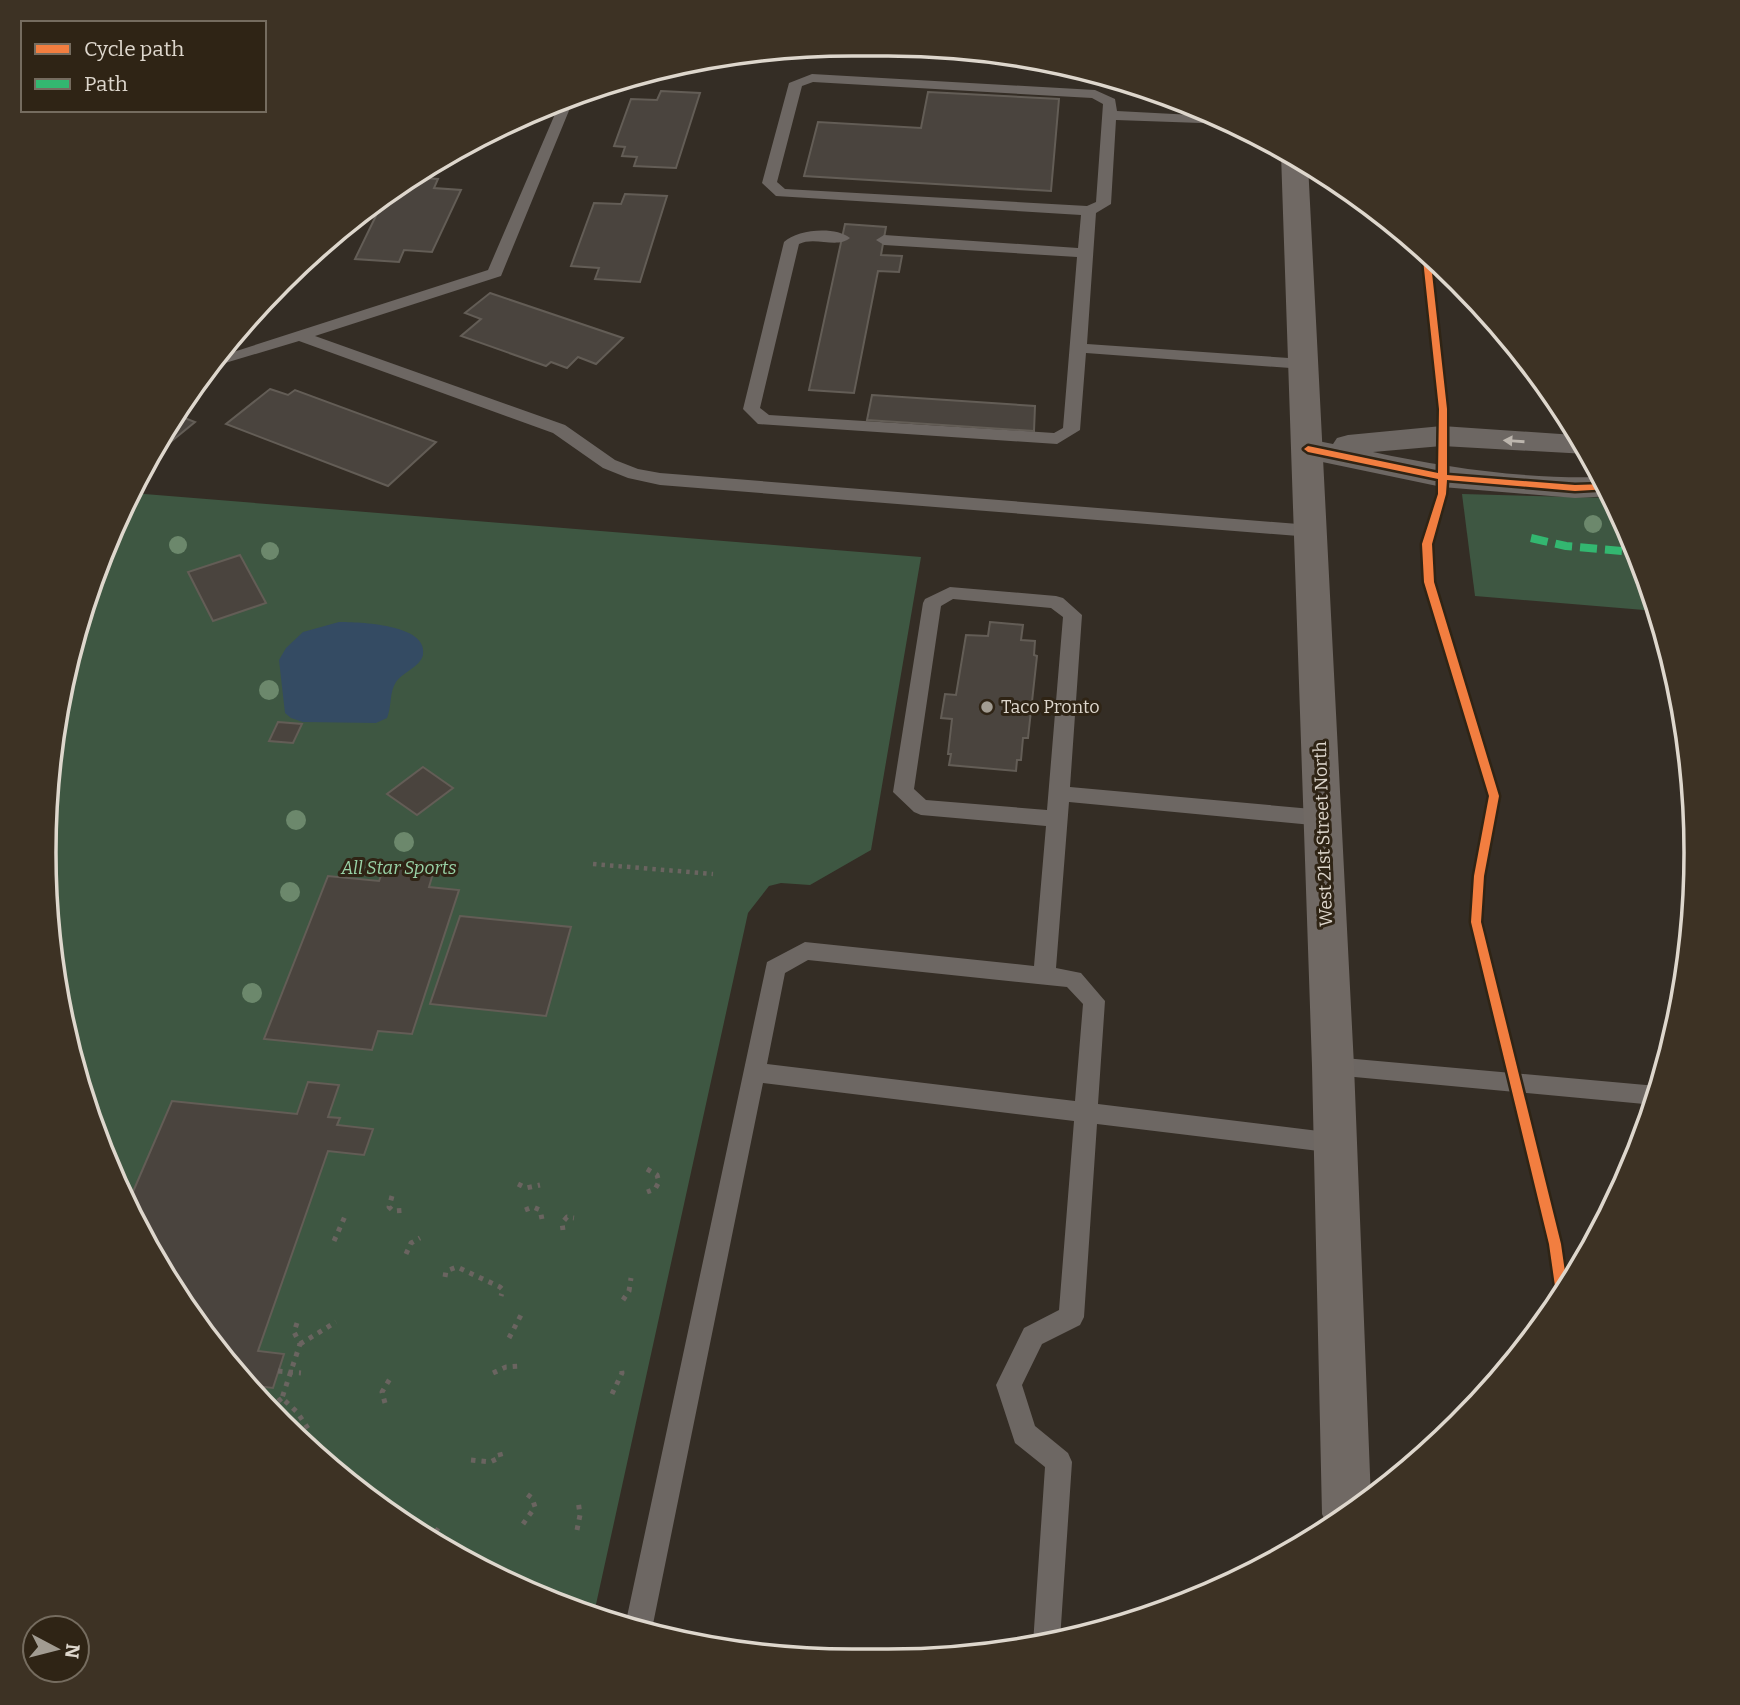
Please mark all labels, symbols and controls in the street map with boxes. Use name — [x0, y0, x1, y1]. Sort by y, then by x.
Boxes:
legend — [21, 21, 266, 112]
text: Cycle path — [84, 36, 184, 62]
text: Path — [84, 71, 128, 97]
one-way arrow — [1503, 435, 1525, 446]
place label: Taco Pronto — [1001, 696, 1100, 718]
marker: Taco Pronto — [979, 699, 995, 715]
street label: West 21st Street North — [1309, 741, 1337, 927]
park label: All Star Sports — [340, 857, 457, 879]
north arrow — [21, 1614, 91, 1684]
text: N — [60, 1642, 85, 1660]

